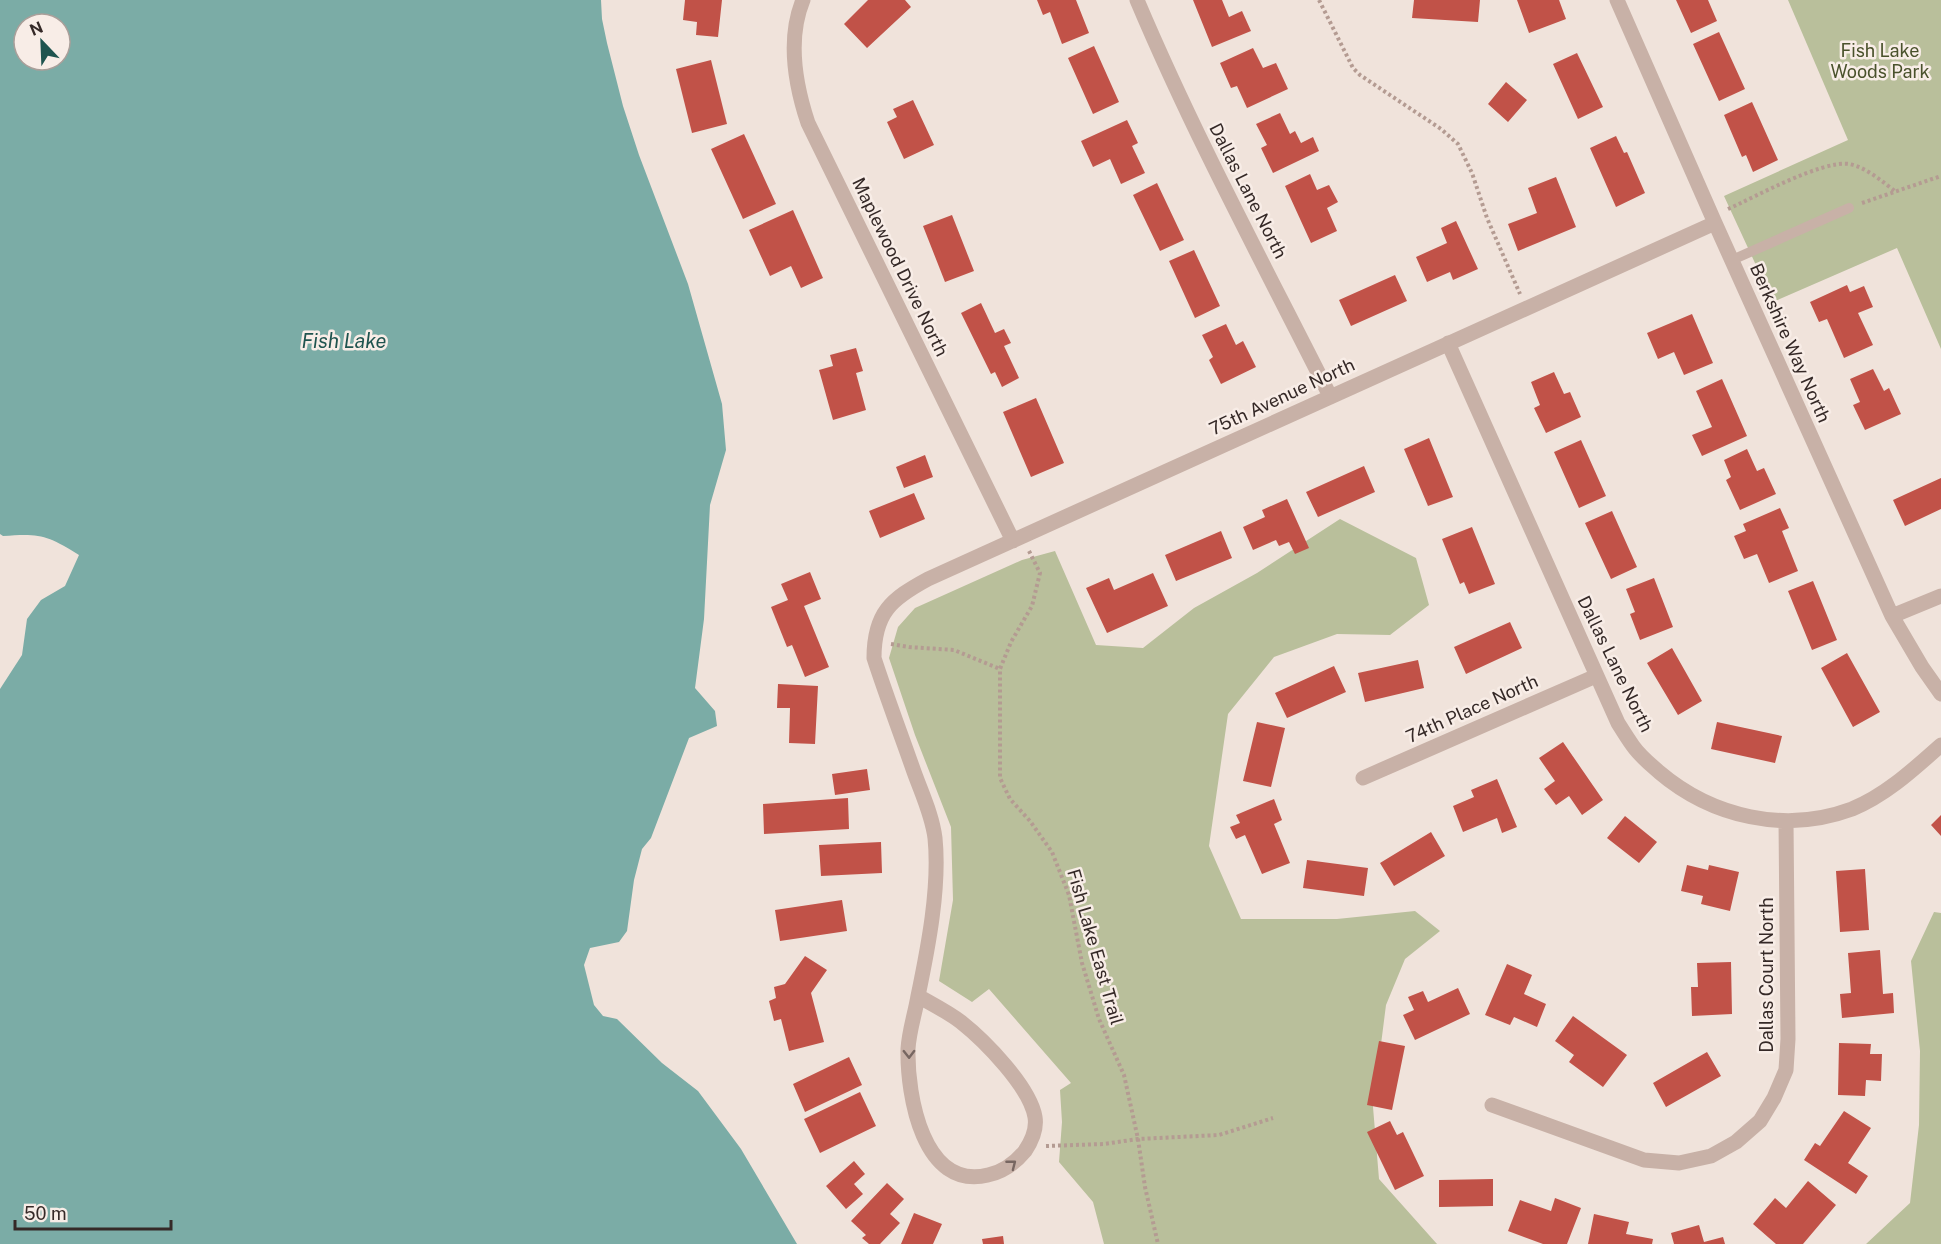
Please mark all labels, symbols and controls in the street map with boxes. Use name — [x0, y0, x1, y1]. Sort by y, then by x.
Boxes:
north arrow — [12, 12, 72, 72]
text: N — [27, 17, 46, 40]
park label: Fish Lake Woods Park — [1830, 40, 1930, 82]
street label: Dallas Lane North — [1205, 120, 1292, 262]
street label: Maplewood Drive North — [848, 174, 953, 359]
street label: Berkshire Way North — [1746, 260, 1835, 426]
water label: Fish Lake — [302, 329, 387, 353]
street label: 75th Avenue North — [1206, 354, 1358, 439]
street label: Dallas Lane North — [1573, 592, 1658, 735]
street label: 74th Place North — [1403, 670, 1541, 747]
street label: Fish Lake East Trail — [1063, 866, 1128, 1027]
street label: Dallas Court North — [1756, 897, 1777, 1053]
one-way arrow — [903, 1049, 915, 1058]
one-way arrow — [1005, 1160, 1016, 1171]
scale bar — [15, 1193, 171, 1231]
text: 50 m — [24, 1203, 67, 1224]

